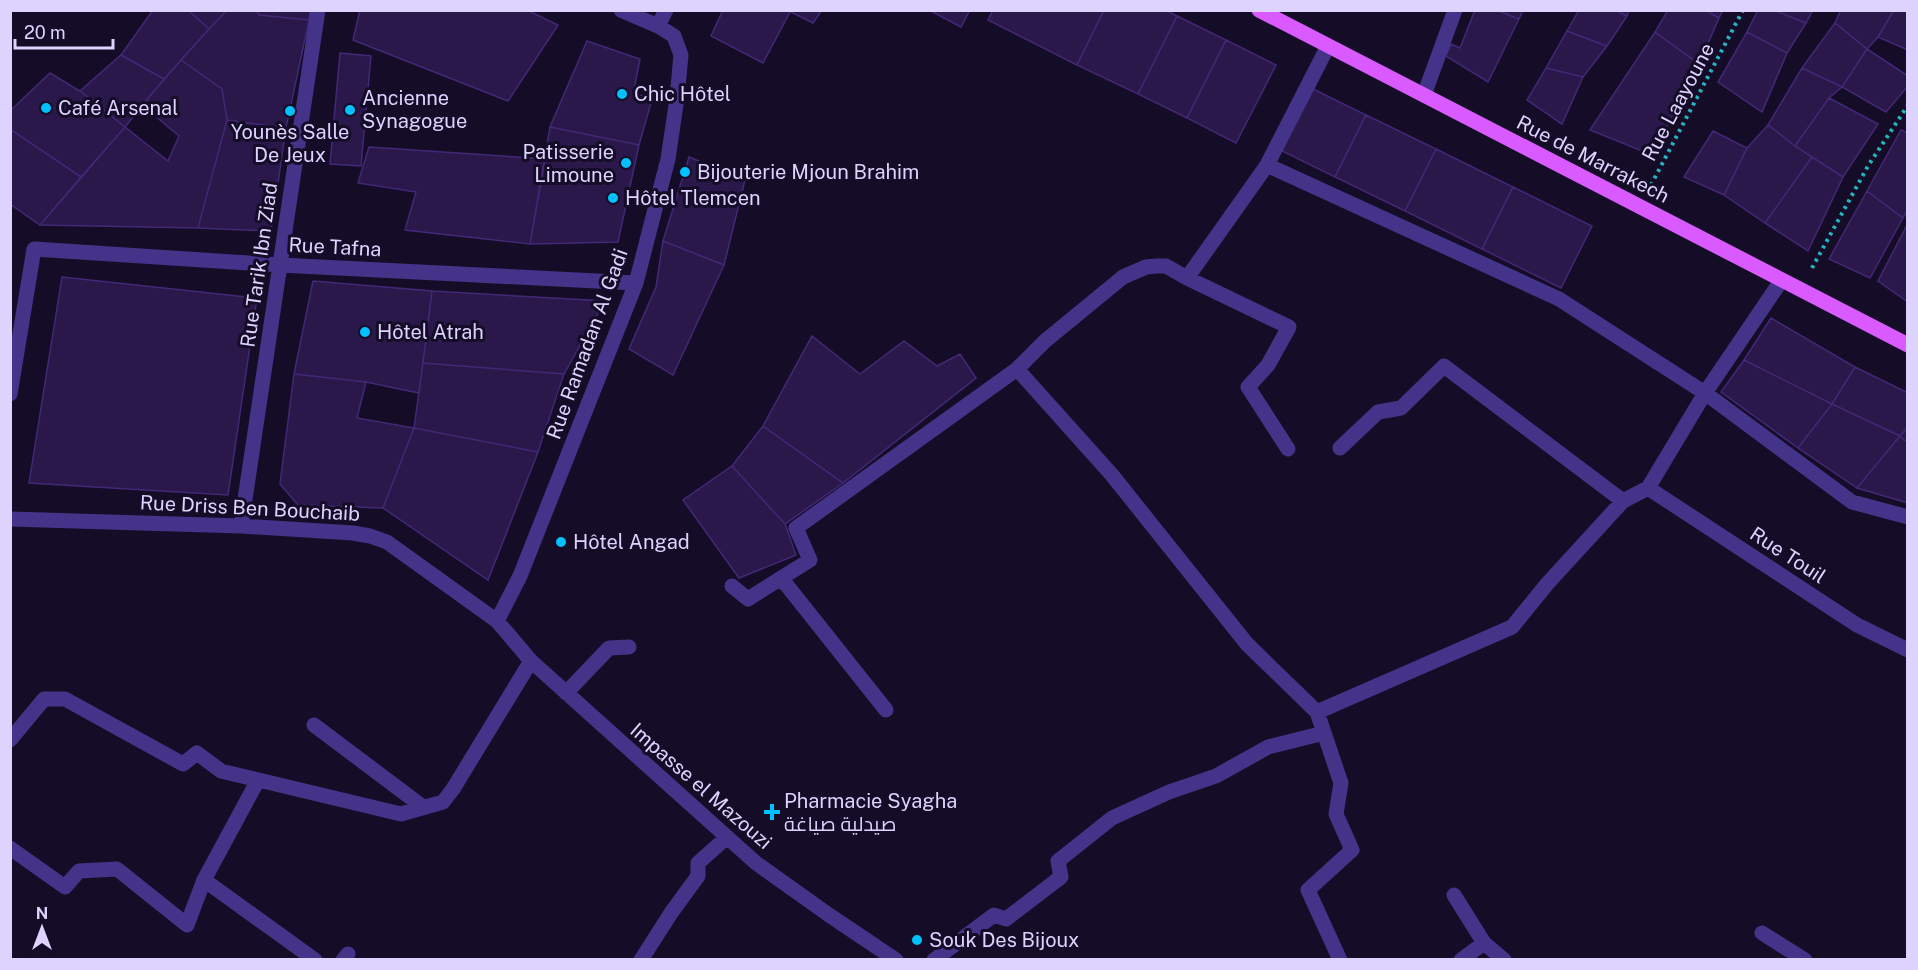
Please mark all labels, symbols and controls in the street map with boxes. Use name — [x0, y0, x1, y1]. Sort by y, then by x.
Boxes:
scale bar — [15, 12, 112, 50]
text: 20 m — [24, 22, 66, 43]
street label: Rue Laayoune — [1637, 39, 1719, 165]
place label: Chic Hôtel — [634, 82, 731, 106]
place label: Ancienne Synagogue — [362, 86, 467, 133]
marker: Chic Hôtel — [615, 87, 629, 101]
place label: Café Arsenal — [58, 96, 178, 120]
marker: Café Arsenal — [39, 101, 53, 115]
marker: Ancienne Synagogue — [343, 103, 357, 117]
marker: Younès Salle De Jeux — [283, 104, 297, 118]
street label: Rue de Marrakech — [1513, 110, 1673, 208]
place label: Younès Salle De Jeux — [231, 120, 349, 167]
place label: Patisserie Limoune — [522, 140, 614, 187]
marker: Patisserie Limoune — [619, 156, 633, 170]
place label: Bijouterie Mjoun Brahim — [697, 160, 919, 184]
marker: Bijouterie Mjoun Brahim — [678, 165, 692, 179]
street label: Rue Tarik Ibn Ziad — [236, 181, 282, 349]
place label: Hôtel Tlemcen — [625, 186, 761, 210]
marker: Hôtel Tlemcen — [606, 191, 620, 205]
street label: Rue Tafna — [288, 233, 382, 261]
street label: Rue Ramadan Al Gadi — [541, 245, 633, 443]
place label: Hôtel Atrah — [377, 320, 484, 344]
marker: Hôtel Atrah — [358, 325, 372, 339]
street label: Rue Driss Ben Bouchaib — [139, 490, 361, 526]
street label: Rue Touil — [1746, 522, 1830, 588]
place label: Hôtel Angad — [573, 530, 690, 554]
marker: Hôtel Angad — [554, 535, 568, 549]
street label: Impasse el Mazouzi — [625, 718, 777, 854]
place label: Pharmacie Syagha صيدلية صياغة — [784, 789, 957, 836]
marker: Pharmacie Syagha صيدلية صياغة — [765, 805, 779, 819]
north arrow — [12, 898, 72, 958]
text: N — [36, 904, 48, 923]
place label: Souk Des Bijoux — [929, 928, 1079, 952]
marker: Souk Des Bijoux — [910, 933, 924, 947]

